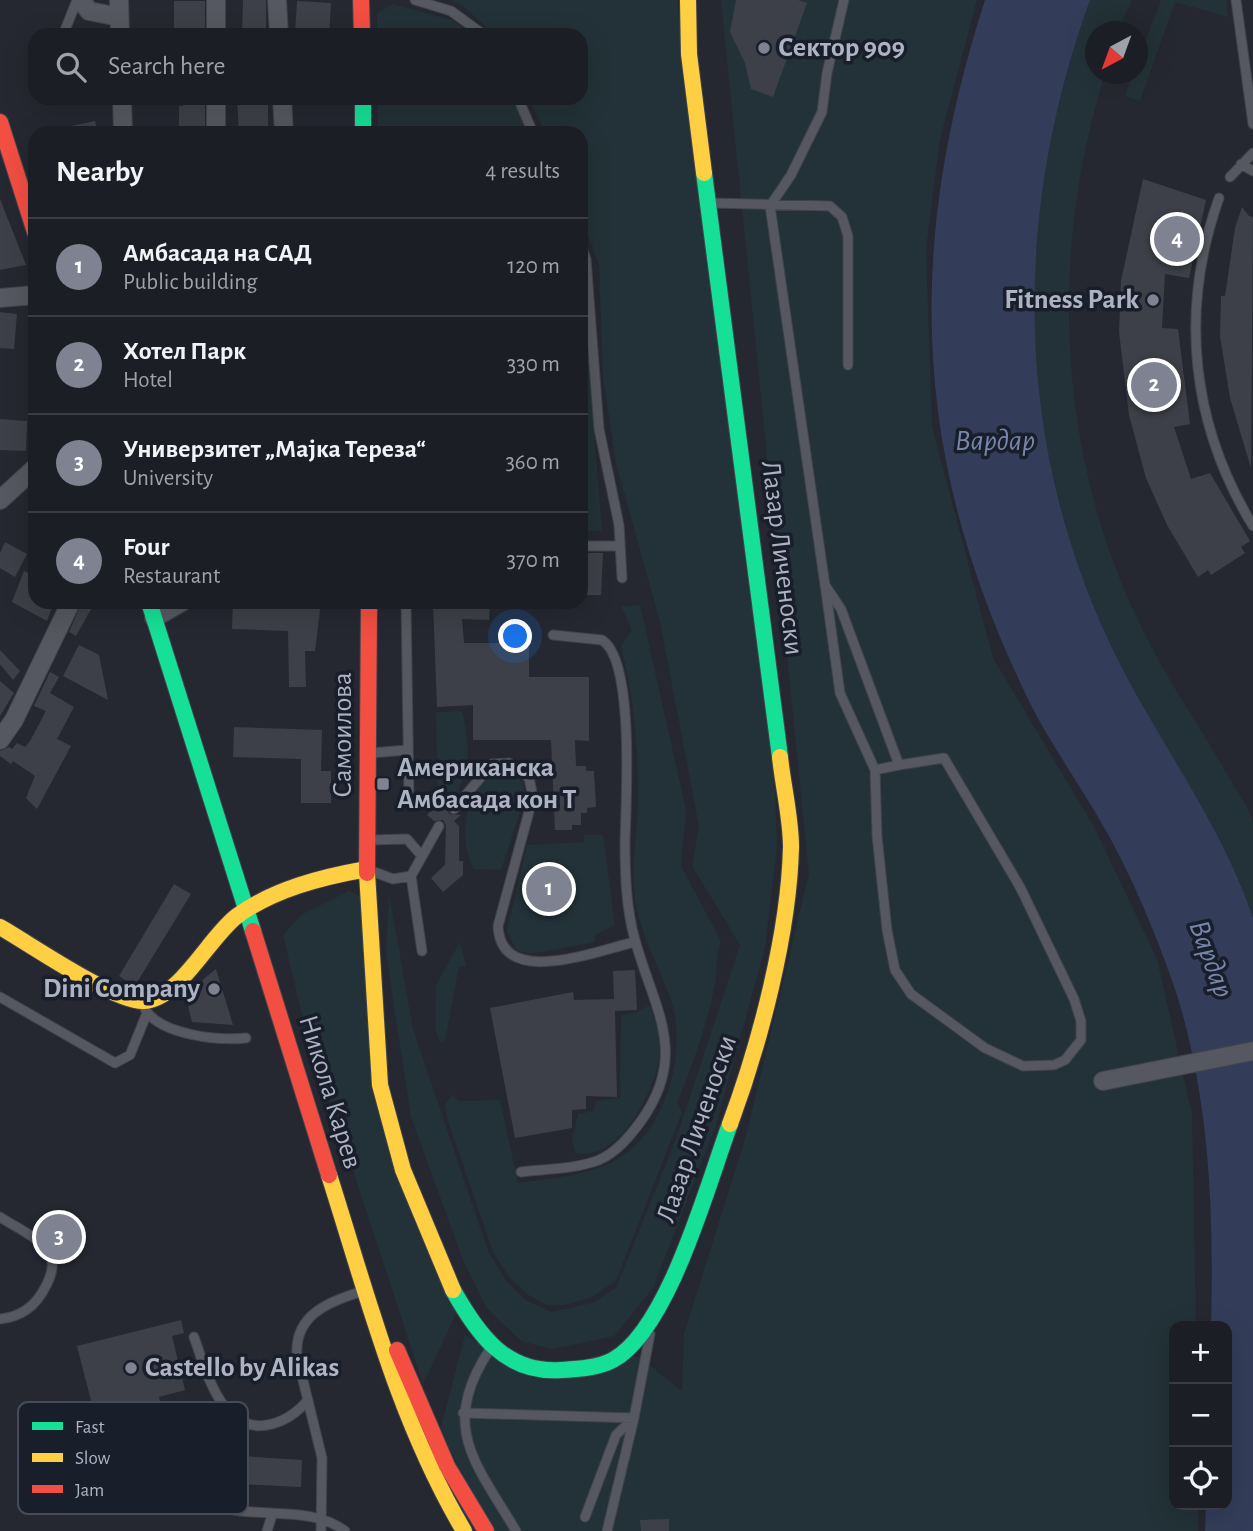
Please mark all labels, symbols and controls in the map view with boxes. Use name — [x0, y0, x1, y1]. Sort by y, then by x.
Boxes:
north arrow — [1085, 21, 1148, 84]
search box — [28, 28, 588, 105]
place label: Сектор 909 — [778, 34, 905, 62]
marker: Сектор 909 — [756, 40, 772, 56]
icon: search — [52, 48, 90, 86]
text: Search here — [108, 53, 226, 79]
text: Nearby — [56, 157, 144, 187]
text: 4 results — [485, 160, 560, 183]
pin: 4 — [1154, 213, 1200, 265]
text: Амбасада на САД — [123, 240, 312, 266]
text: 1 — [75, 255, 83, 278]
text: 120 m — [507, 255, 560, 278]
text: Public building — [123, 271, 257, 294]
place label: Fitness Park — [1004, 286, 1139, 314]
marker: Fitness Park — [1145, 292, 1161, 308]
text: Хотел Парк — [123, 338, 246, 364]
text: 2 — [74, 353, 84, 376]
text: 330 m — [507, 353, 560, 376]
pin: 2 — [1131, 359, 1177, 411]
text: Hotel — [123, 369, 173, 392]
water label: Вардар — [955, 426, 1035, 456]
text: Универзитет „Мајка Тереза“ — [123, 436, 426, 462]
text: 3 — [74, 451, 84, 474]
text: 360 m — [505, 451, 560, 474]
street label: Лазар Личеноски — [756, 459, 808, 657]
text: University — [123, 467, 213, 490]
text: Four — [123, 534, 170, 560]
text: 4 — [73, 549, 85, 572]
text: 370 m — [507, 549, 560, 572]
text: Restaurant — [123, 565, 220, 588]
your location — [498, 619, 532, 653]
street label: Самоилова — [329, 672, 357, 798]
place label: Американска Амбасада кон Т — [397, 754, 577, 814]
marker: Американска Амбасада кон Т — [375, 776, 391, 792]
pin: 1 — [526, 863, 572, 915]
water label: Вардар — [1183, 916, 1239, 1002]
place label: Dini Company — [43, 975, 200, 1003]
marker: Dini Company — [206, 981, 222, 997]
street label: Никола Карев — [293, 1012, 367, 1172]
street label: Лазар Личеноски — [652, 1032, 742, 1226]
pin: 3 — [36, 1211, 82, 1263]
map controls — [1169, 1321, 1232, 1510]
button: + — [1169, 1321, 1232, 1384]
place label: Castello by Alikas — [145, 1354, 339, 1382]
marker: Castello by Alikas — [123, 1360, 139, 1376]
button: − — [1169, 1384, 1232, 1447]
legend — [18, 1402, 248, 1514]
text: Fast — [75, 1418, 105, 1437]
button: locate — [1169, 1447, 1232, 1510]
text: Slow — [75, 1449, 111, 1468]
text: Jam — [75, 1481, 104, 1500]

